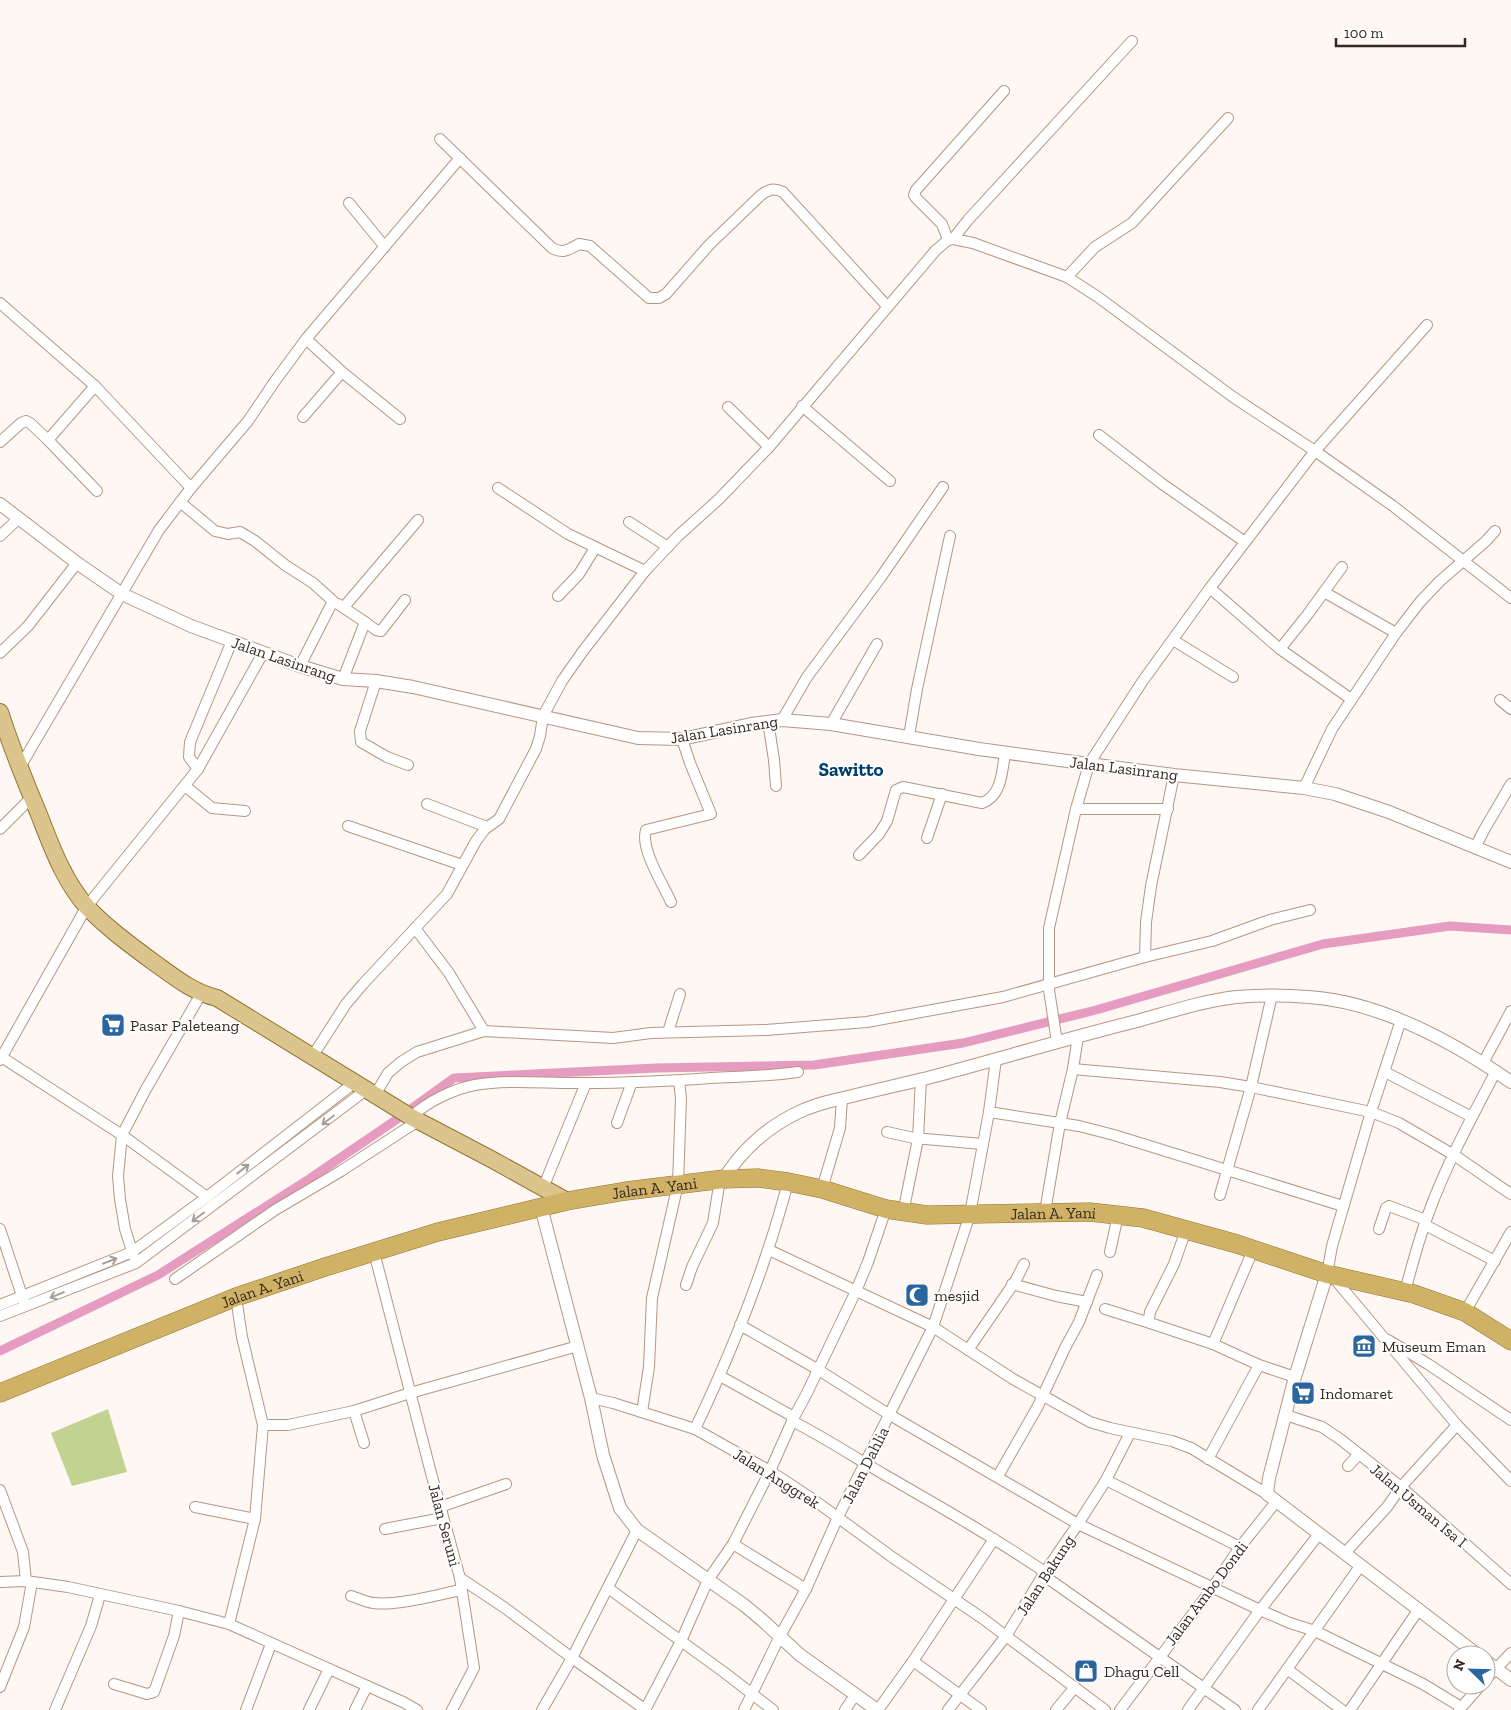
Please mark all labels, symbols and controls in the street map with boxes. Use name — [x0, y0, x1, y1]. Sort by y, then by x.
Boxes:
scale bar — [1336, 15, 1465, 47]
text: 100 m — [1344, 24, 1383, 42]
street label: Jalan Lasinrang — [229, 633, 339, 686]
street label: Jalan Lasinrang — [669, 712, 780, 747]
street label: Jalan Lasinrang — [1069, 752, 1179, 785]
district label: Sawitto — [818, 758, 884, 781]
supermarket icon: Pasar Paleteang — [100, 1012, 126, 1038]
place label: Pasar Paleteang — [130, 1016, 240, 1035]
one-way arrow — [322, 1114, 335, 1125]
one-way arrow — [236, 1164, 249, 1175]
street label: Jalan A. Yani — [610, 1173, 699, 1203]
street label: Jalan A. Yani — [1010, 1203, 1098, 1223]
one-way arrow — [191, 1212, 205, 1222]
one-way arrow — [102, 1256, 117, 1265]
street label: Jalan A. Yani — [218, 1266, 306, 1312]
mosque icon: mesjid — [904, 1282, 930, 1308]
place label: mesjid — [934, 1286, 980, 1305]
one-way arrow — [50, 1291, 65, 1300]
museum icon: Museum Eman — [1351, 1333, 1377, 1359]
place label: Museum Eman — [1382, 1337, 1487, 1356]
supermarket icon: Indomaret — [1290, 1380, 1316, 1406]
place label: Indomaret — [1320, 1384, 1393, 1403]
street label: Jalan Dahlia — [838, 1423, 893, 1507]
street label: Jalan Anggrek — [730, 1444, 824, 1513]
street label: Jalan Usman Isa I — [1366, 1459, 1471, 1551]
street label: Jalan Seruni — [424, 1482, 465, 1569]
street label: Jalan Bakung — [1012, 1531, 1079, 1619]
street label: Jalan Ambo Dondi — [1161, 1537, 1252, 1649]
north arrow — [1446, 1645, 1496, 1695]
text: N — [1450, 1657, 1470, 1673]
shop icon: Dhagu Cell — [1073, 1658, 1099, 1684]
place label: Dhagu Cell — [1104, 1662, 1180, 1681]

